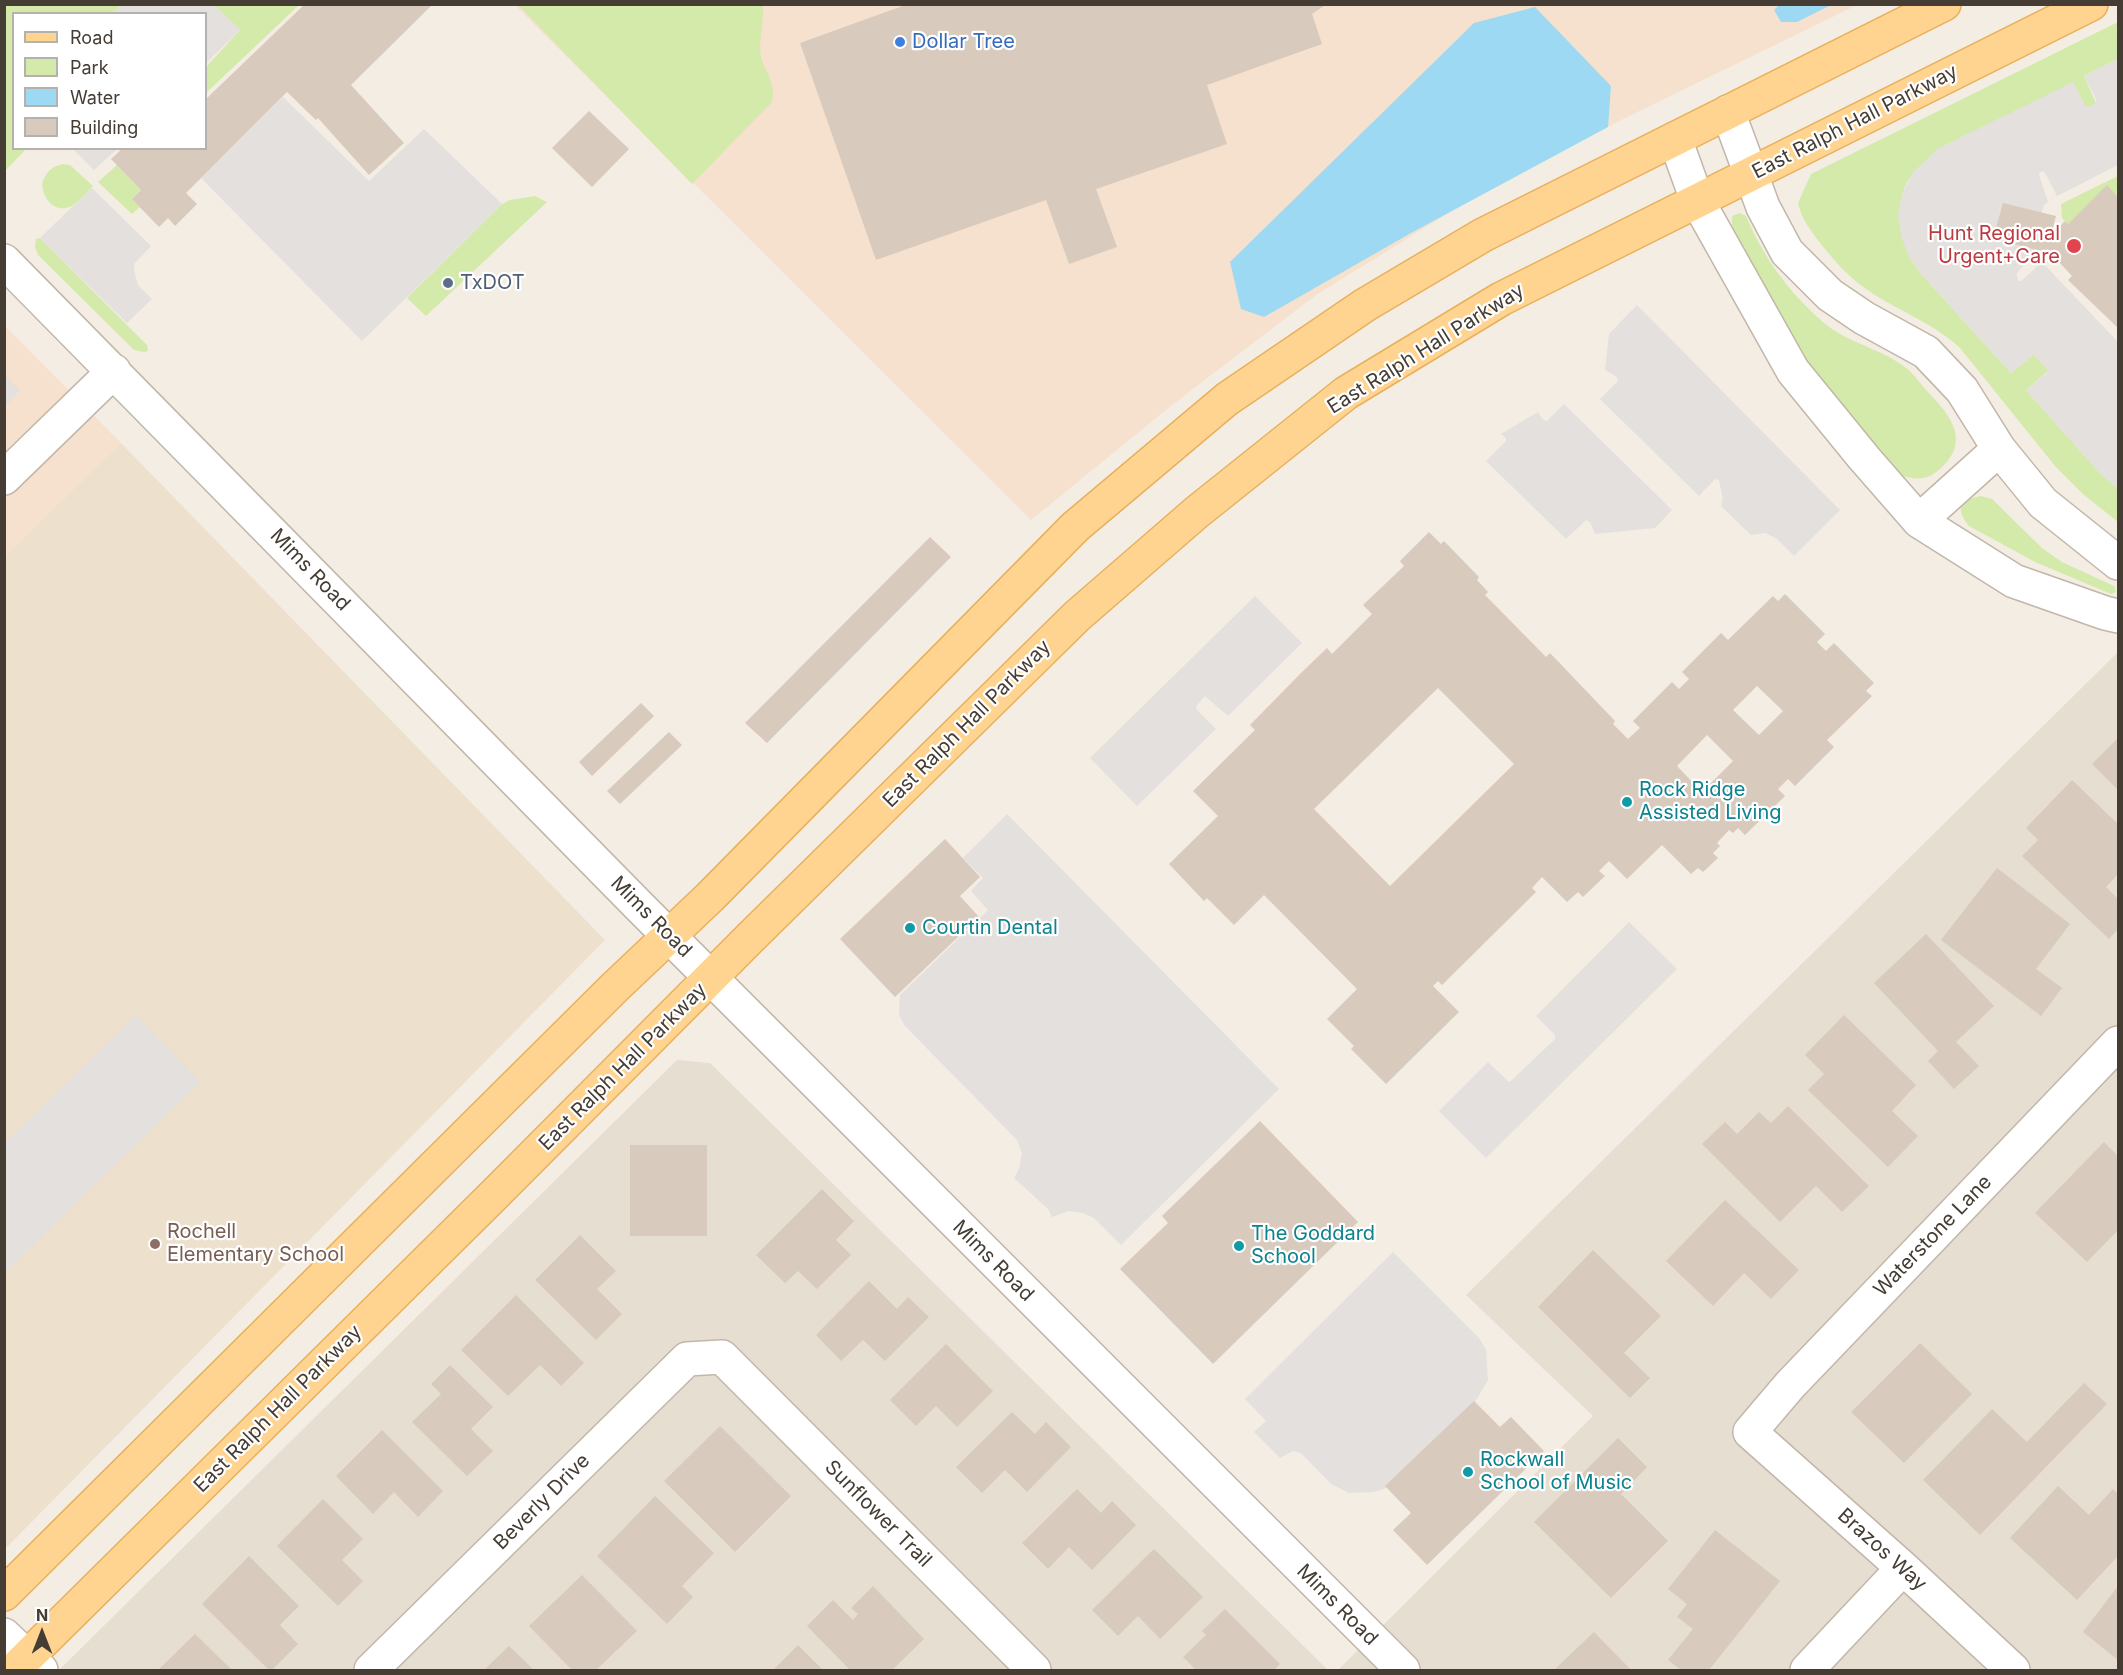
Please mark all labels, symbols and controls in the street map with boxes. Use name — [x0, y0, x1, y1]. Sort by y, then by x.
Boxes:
legend — [12, 12, 207, 150]
text: Road — [70, 27, 113, 48]
place label: Dollar Tree — [912, 30, 1015, 54]
marker: Dollar Tree — [893, 35, 907, 49]
text: Park — [70, 57, 109, 78]
street label: East Ralph Hall Parkway — [1748, 60, 1962, 184]
text: Water — [70, 87, 120, 108]
text: Building — [70, 117, 138, 138]
place label: Hunt Regional Urgent+Care — [1928, 222, 2060, 269]
marker: Hunt Regional Urgent+Care — [2065, 237, 2083, 255]
place label: TxDOT — [460, 271, 525, 295]
marker: TxDOT — [441, 276, 455, 290]
street label: East Ralph Hall Parkway — [1323, 279, 1529, 419]
street label: Mims Road — [265, 524, 355, 616]
street label: East Ralph Hall Parkway — [878, 635, 1056, 813]
place label: Rock Ridge Assisted Living — [1639, 778, 1782, 825]
marker: Rock Ridge Assisted Living — [1620, 795, 1634, 809]
street label: Mims Road — [605, 871, 697, 963]
place label: Courtin Dental — [922, 916, 1058, 940]
marker: Courtin Dental — [903, 921, 917, 935]
street label: East Ralph Hall Parkway — [534, 978, 712, 1156]
street label: Waterstone Lane — [1869, 1170, 1997, 1302]
street label: Mims Road — [947, 1215, 1039, 1307]
place label: Rochell Elementary School — [167, 1220, 344, 1267]
place label: The Goddard School — [1251, 1222, 1375, 1269]
marker: Rochell Elementary School — [148, 1237, 162, 1251]
marker: The Goddard School — [1232, 1239, 1246, 1253]
street label: East Ralph Hall Parkway — [189, 1320, 367, 1498]
place label: Rockwall School of Music — [1480, 1448, 1632, 1495]
street label: Beverly Drive — [489, 1449, 595, 1555]
street label: Sunflower Trail — [820, 1456, 936, 1572]
marker: Rockwall School of Music — [1461, 1465, 1475, 1479]
street label: Brazos Way — [1832, 1504, 1932, 1596]
street label: Mims Road — [1291, 1559, 1383, 1651]
north arrow — [12, 1603, 72, 1663]
text: N — [36, 1605, 48, 1625]

